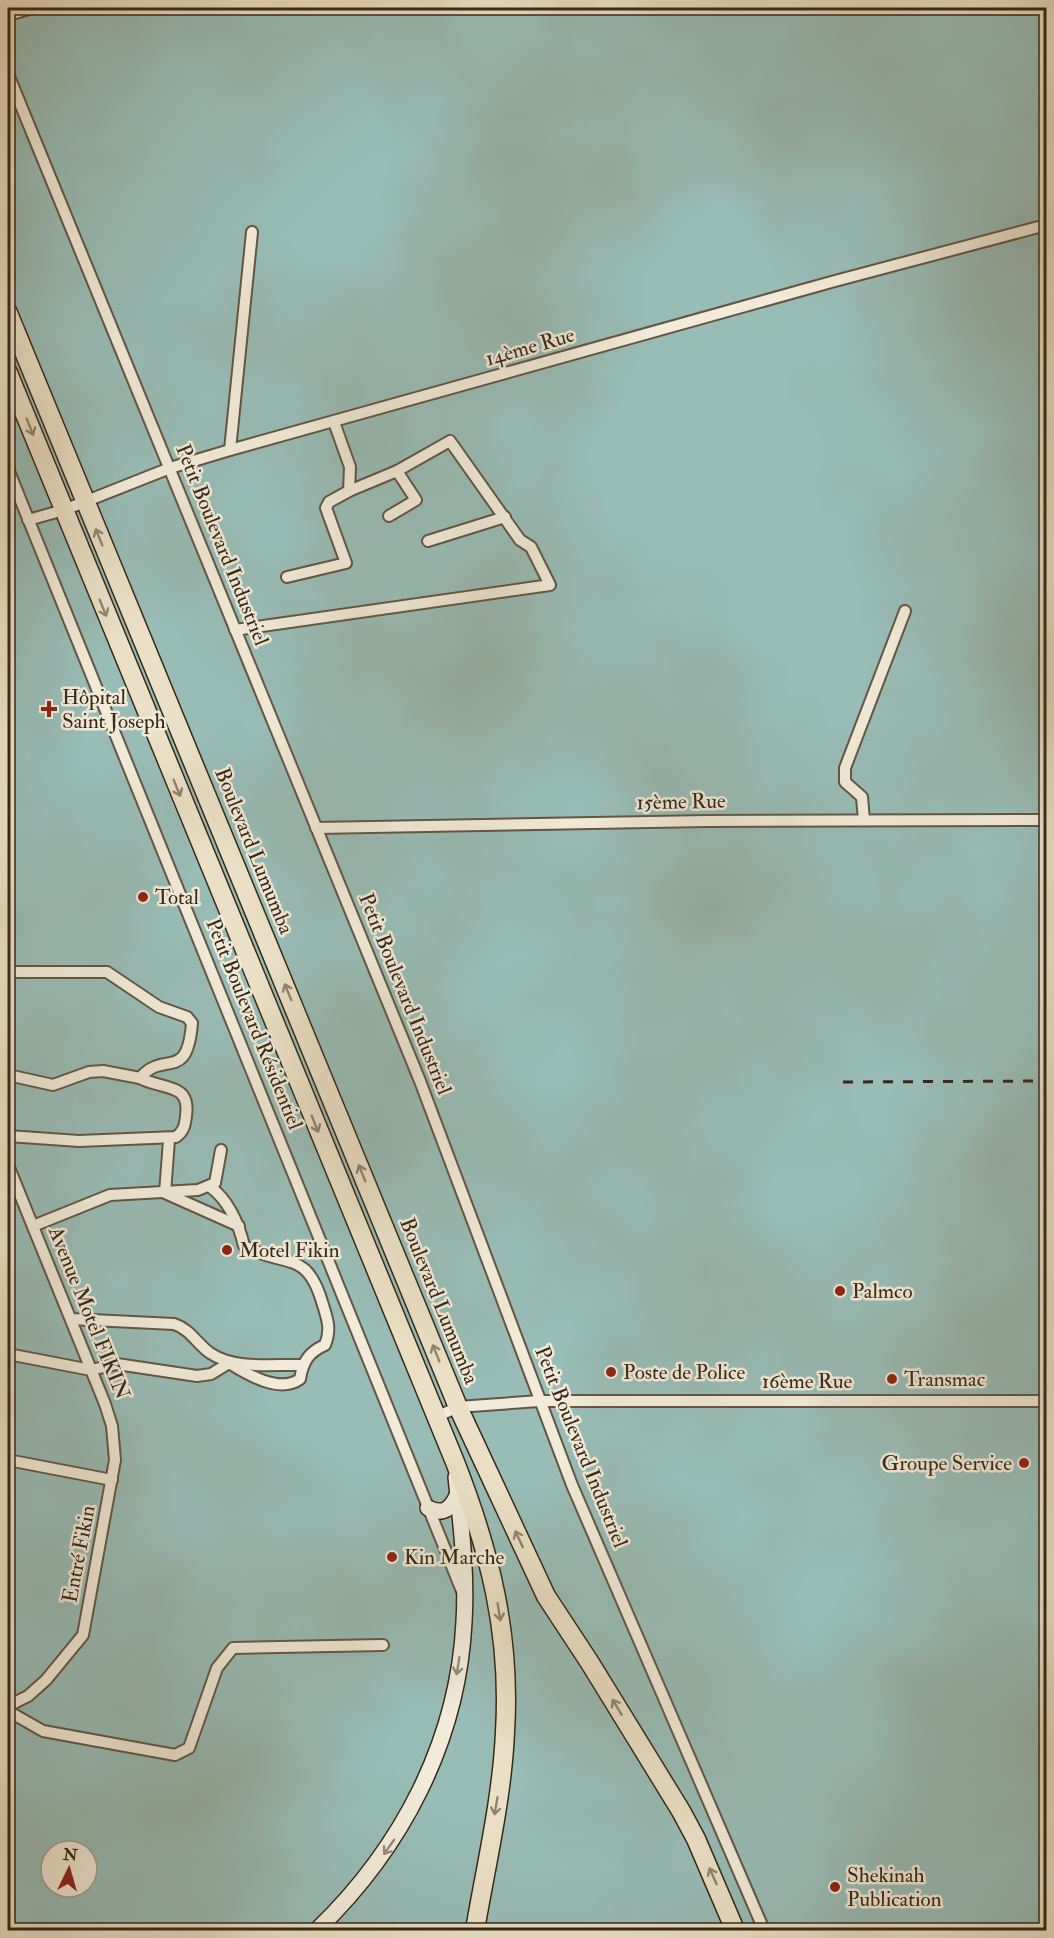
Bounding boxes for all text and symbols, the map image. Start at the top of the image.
street label: 14ème Rue [482,321,578,373]
one-way arrow [25,417,36,436]
street label: Petit Boulevard Industriel [169,440,275,650]
one-way arrow [93,528,104,546]
one-way arrow [99,598,110,616]
place label: Hôpital Saint Joseph [62,684,166,735]
marker: Hôpital Saint Joseph [40,700,58,718]
street label: Boulevard Lumumba [208,764,300,938]
one-way arrow [172,778,183,797]
street label: 15ème Rue [636,788,726,816]
place label: Total [155,884,199,911]
street label: Petit Boulevard Industriel [352,889,458,1099]
marker: Total [136,890,150,904]
street label: Petit Boulevard Résidentiel [199,914,309,1134]
one-way arrow [282,984,293,1002]
one-way arrow [310,1114,321,1132]
one-way arrow [356,1164,367,1182]
street label: Boulevard Lumumba [393,1214,485,1388]
street label: Avenue Motel FIKIN [42,1222,136,1404]
place label: Motel Fikin [239,1237,340,1264]
marker: Motel Fikin [220,1243,234,1257]
place label: Palmco [852,1278,913,1305]
marker: Palmco [833,1284,847,1298]
street label: Petit Boulevard Industriel [528,1342,634,1552]
one-way arrow [430,1344,441,1363]
place label: Poste de Police [623,1359,746,1386]
marker: Poste de Police [604,1365,618,1379]
place label: Transmac [904,1366,986,1393]
street label: 16ème Rue [762,1368,853,1395]
marker: Transmac [885,1372,899,1386]
place label: Groupe Service [882,1450,1012,1477]
marker: Groupe Service [1017,1456,1031,1470]
street label: Entré Fikin [56,1503,102,1605]
one-way arrow [513,1530,525,1548]
place label: Kin Marche [404,1544,505,1571]
marker: Kin Marche [385,1550,399,1564]
one-way arrow [493,1601,504,1621]
one-way arrow [452,1656,463,1676]
one-way arrow [611,1699,623,1716]
one-way arrow [490,1795,501,1815]
one-way arrow [383,1838,395,1854]
north arrow [39,1839,99,1899]
text: N [61,1844,79,1866]
place label: Shekinah Publication [847,1862,942,1913]
one-way arrow [707,1868,718,1886]
marker: Shekinah Publication [828,1880,842,1894]

